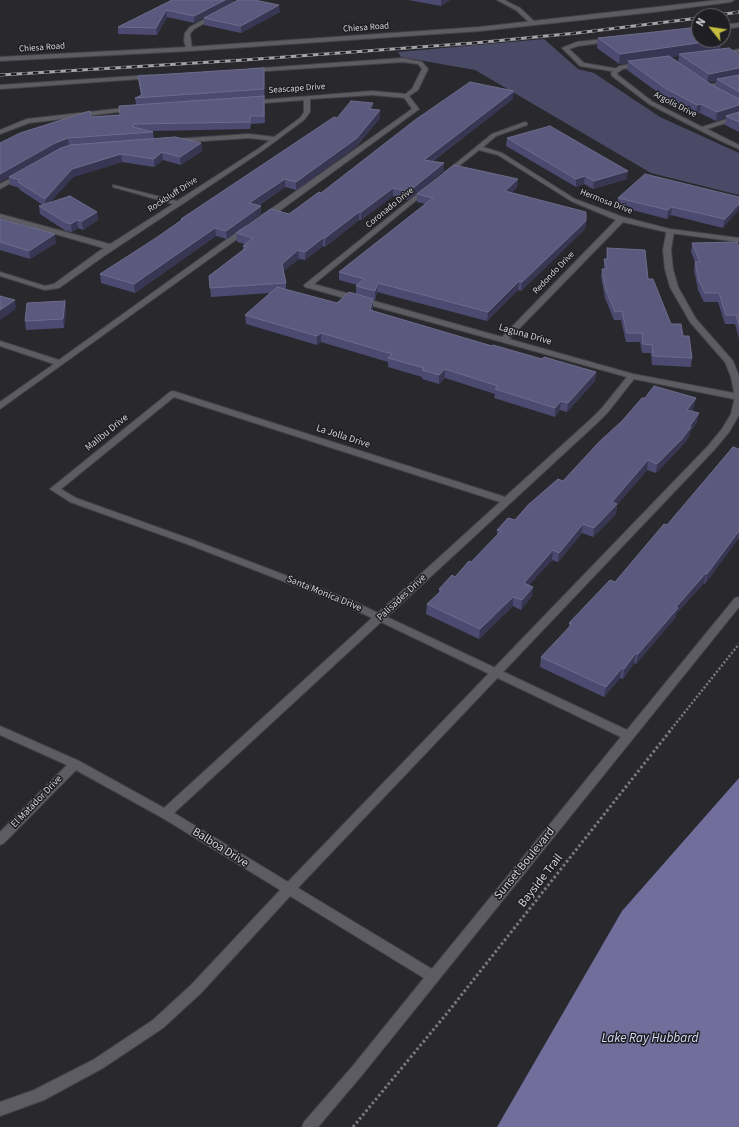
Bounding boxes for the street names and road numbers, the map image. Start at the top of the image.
street label: Chiesa Road [343,21,389,35]
street label: Chiesa Road [19,41,65,55]
street label: Seascape Drive [268,82,326,96]
street label: Argolis Drive [652,90,698,120]
street label: Rockbluff Drive [146,175,200,215]
street label: Coronado Drive [364,185,416,231]
street label: Hermosa Drive [578,187,634,217]
street label: Redondo Drive [531,249,577,297]
street label: Laguna Drive [497,322,553,348]
street label: Malibu Drive [83,412,131,454]
street label: La Jolla Drive [315,423,371,451]
street label: Palisades Drive [375,572,429,624]
street label: Santa Monica Drive [285,573,363,615]
street label: El Matador Drive [9,773,65,831]
street label: Balboa Drive [189,825,251,871]
street label: Sunset Boulevard [492,825,558,903]
street label: Bayside Trail [516,852,566,910]

